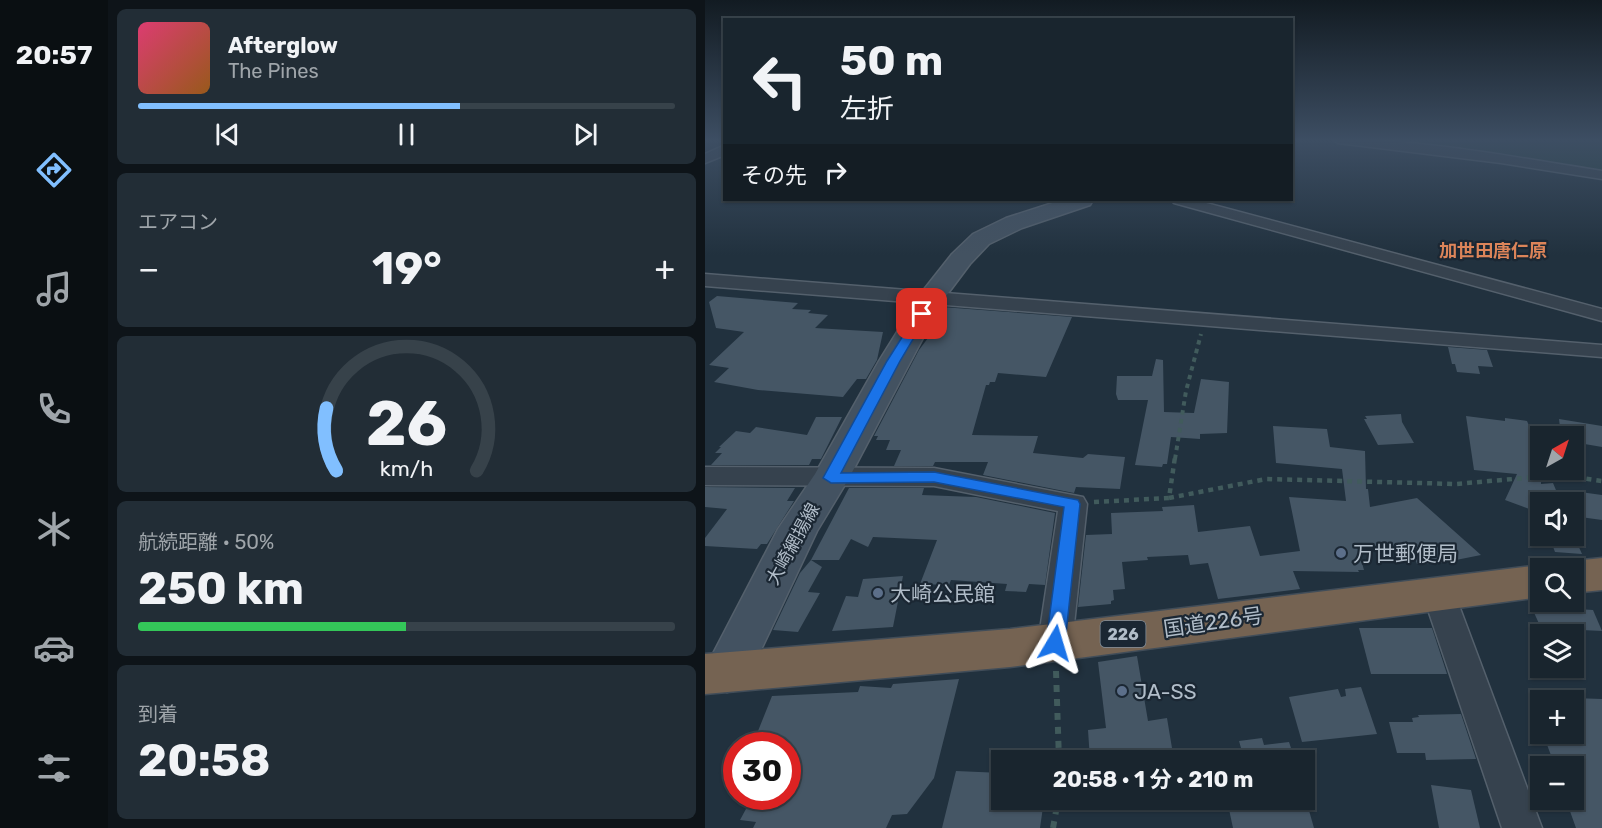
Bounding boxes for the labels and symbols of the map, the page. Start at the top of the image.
district label: 加世田唐仁原 [1439,240,1547,262]
pin [896,288,947,339]
north arrow [1530,426,1584,480]
street label: 大崎網揚線 [762,499,824,589]
place label: 万世郵便局 [1353,541,1458,566]
marker: 万世郵便局 [1334,546,1348,560]
place label: 大崎公民館 [890,581,995,606]
marker: 大崎公民館 [871,586,885,600]
street label: 国道226号 [1162,603,1264,641]
position arrow [1023,611,1087,675]
road number: 226 [1101,621,1145,647]
place label: JA-SS [1134,679,1197,704]
marker: JA-SS [1115,684,1129,698]
speed limit sign: 30 [723,732,801,810]

